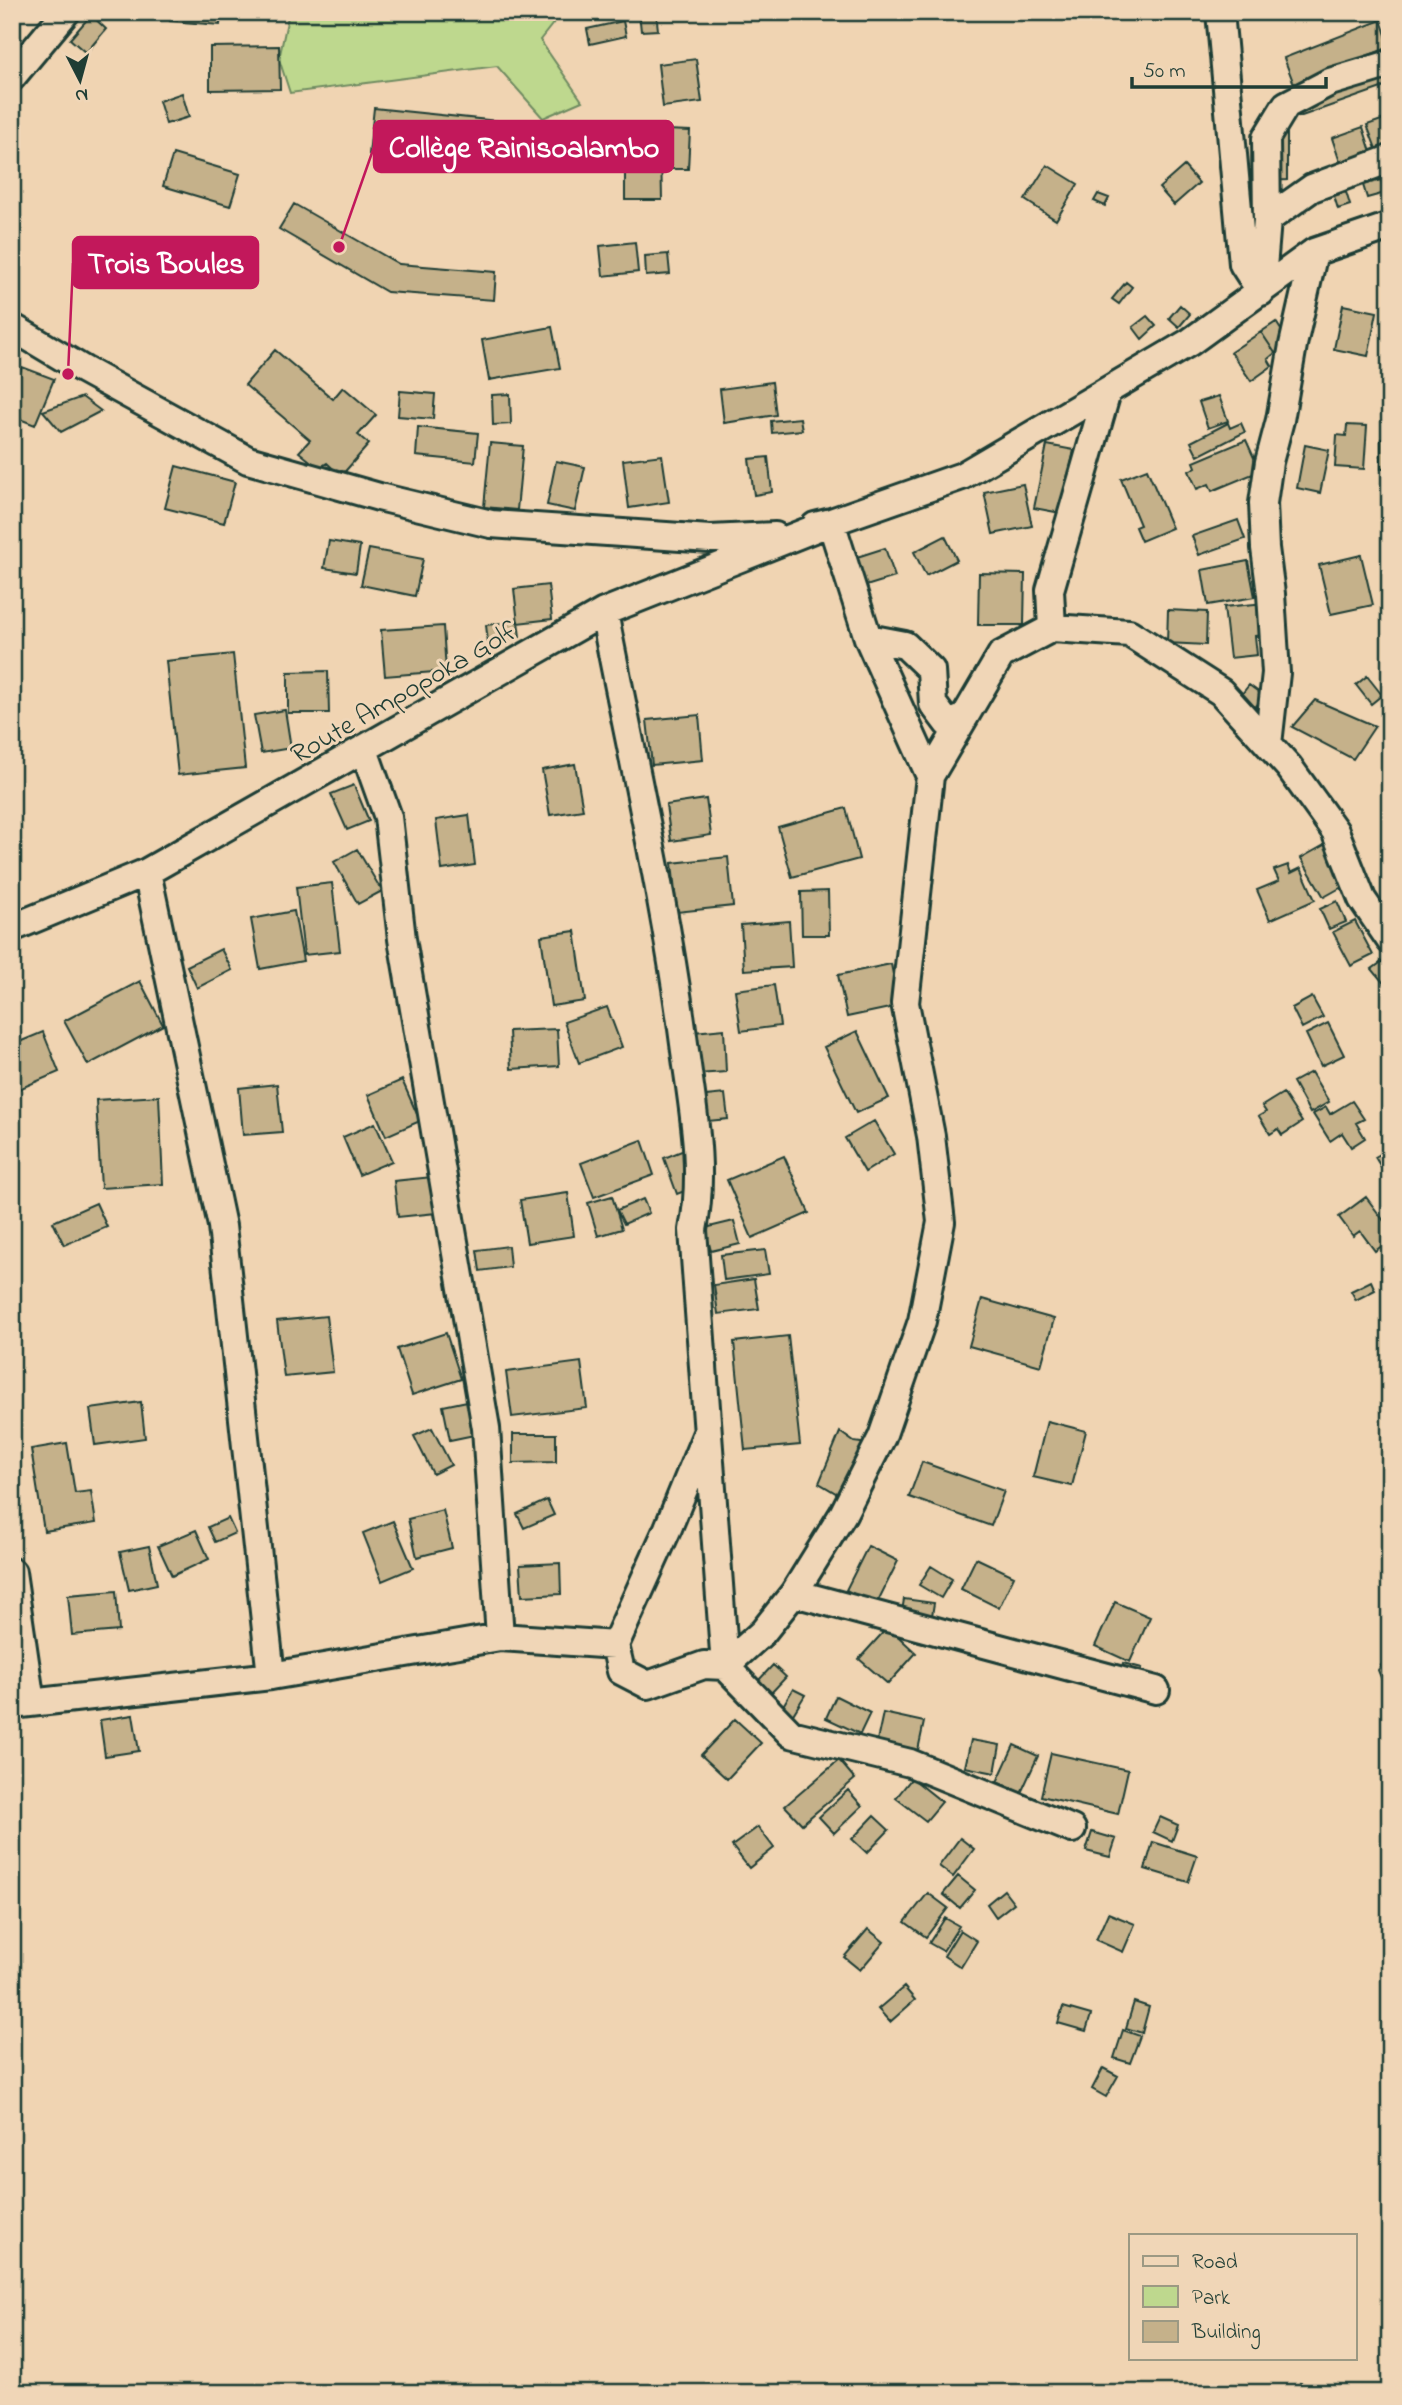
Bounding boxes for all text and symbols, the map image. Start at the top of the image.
north arrow [46,46,116,116]
scale bar [1132,46,1327,90]
text: 50 m [1143,57,1186,87]
text: N [74,80,89,109]
callout: Collège Rainisoalambo [374,121,673,172]
text: Collège Rainisoalambo [389,128,659,173]
callout: Trois Boules [73,237,258,288]
text: Trois Boules [88,244,244,288]
street label: Route Ampopoka Golf [284,612,526,776]
legend [1129,2234,1356,2360]
text: Road [1192,2248,1238,2278]
text: Park [1192,2284,1231,2314]
text: Building [1191,2318,1261,2350]

